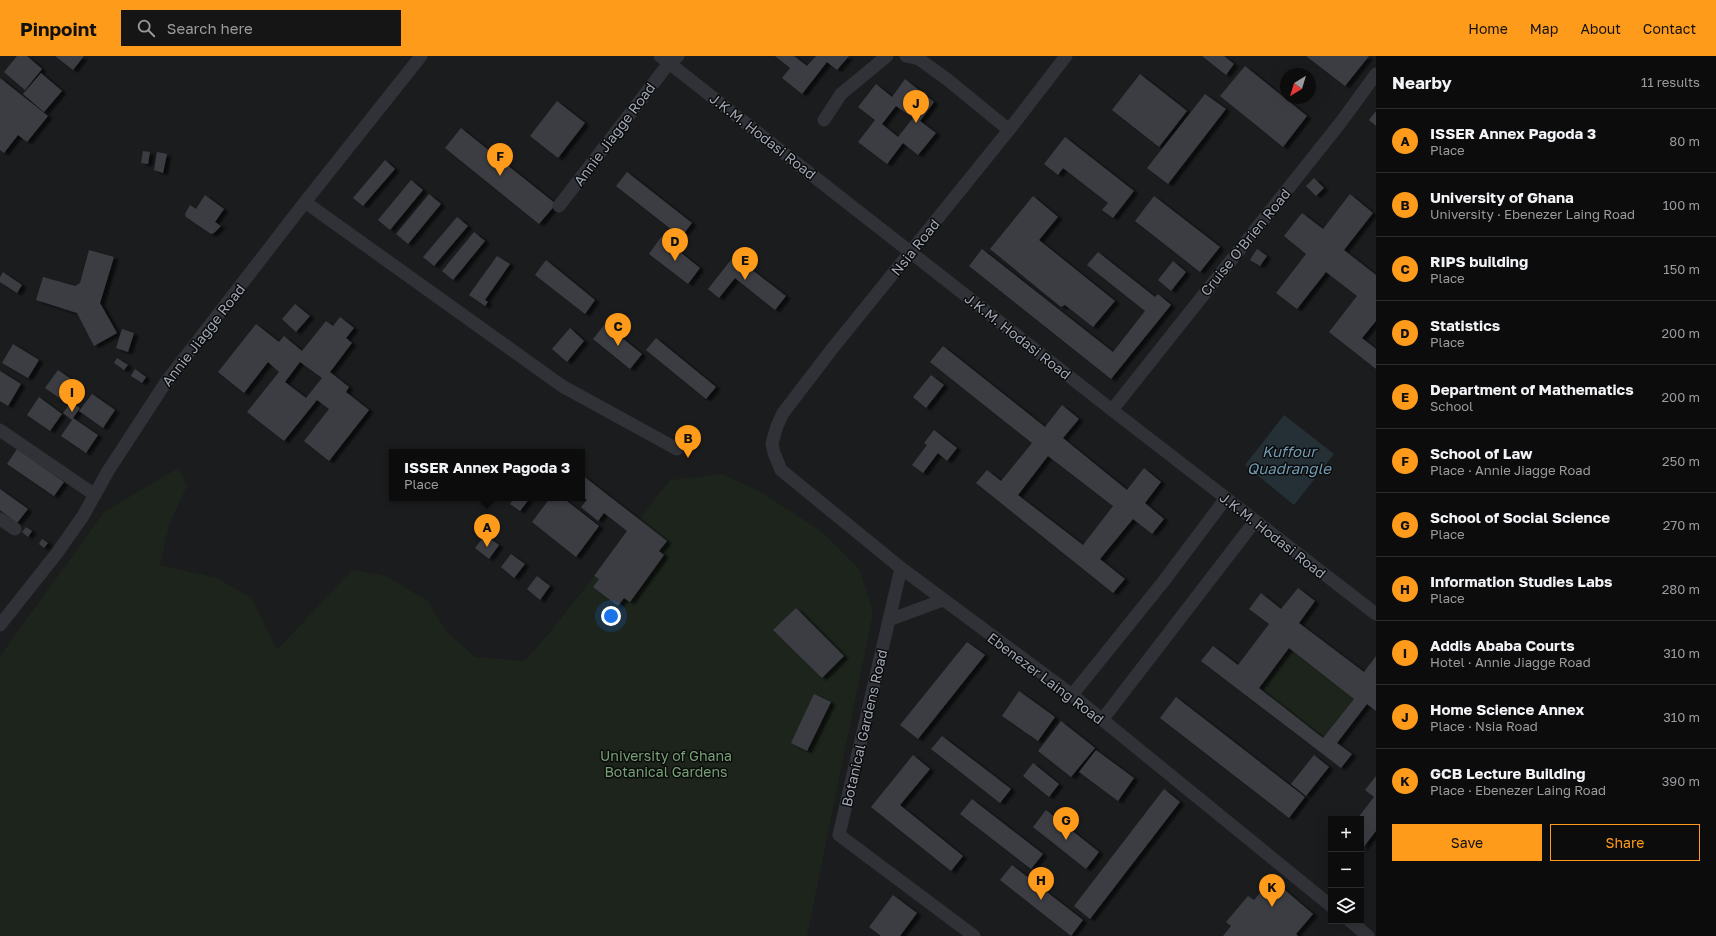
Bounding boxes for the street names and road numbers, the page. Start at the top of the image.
street label: Annie Jiagge Road [570,79,658,189]
street label: J.K.M. Hodasi Road [707,89,819,183]
street label: Cruise O'Brien Road [1197,185,1293,299]
street label: Nsia Road [887,215,943,279]
street label: Annie Jiagge Road [158,281,248,389]
street label: J.K.M. Hodasi Road [962,289,1074,383]
street label: J.K.M. Hodasi Road [1217,488,1329,582]
street label: Ebenezer Laing Road [985,629,1107,727]
street label: Botanical Gardens Road [838,648,890,808]

